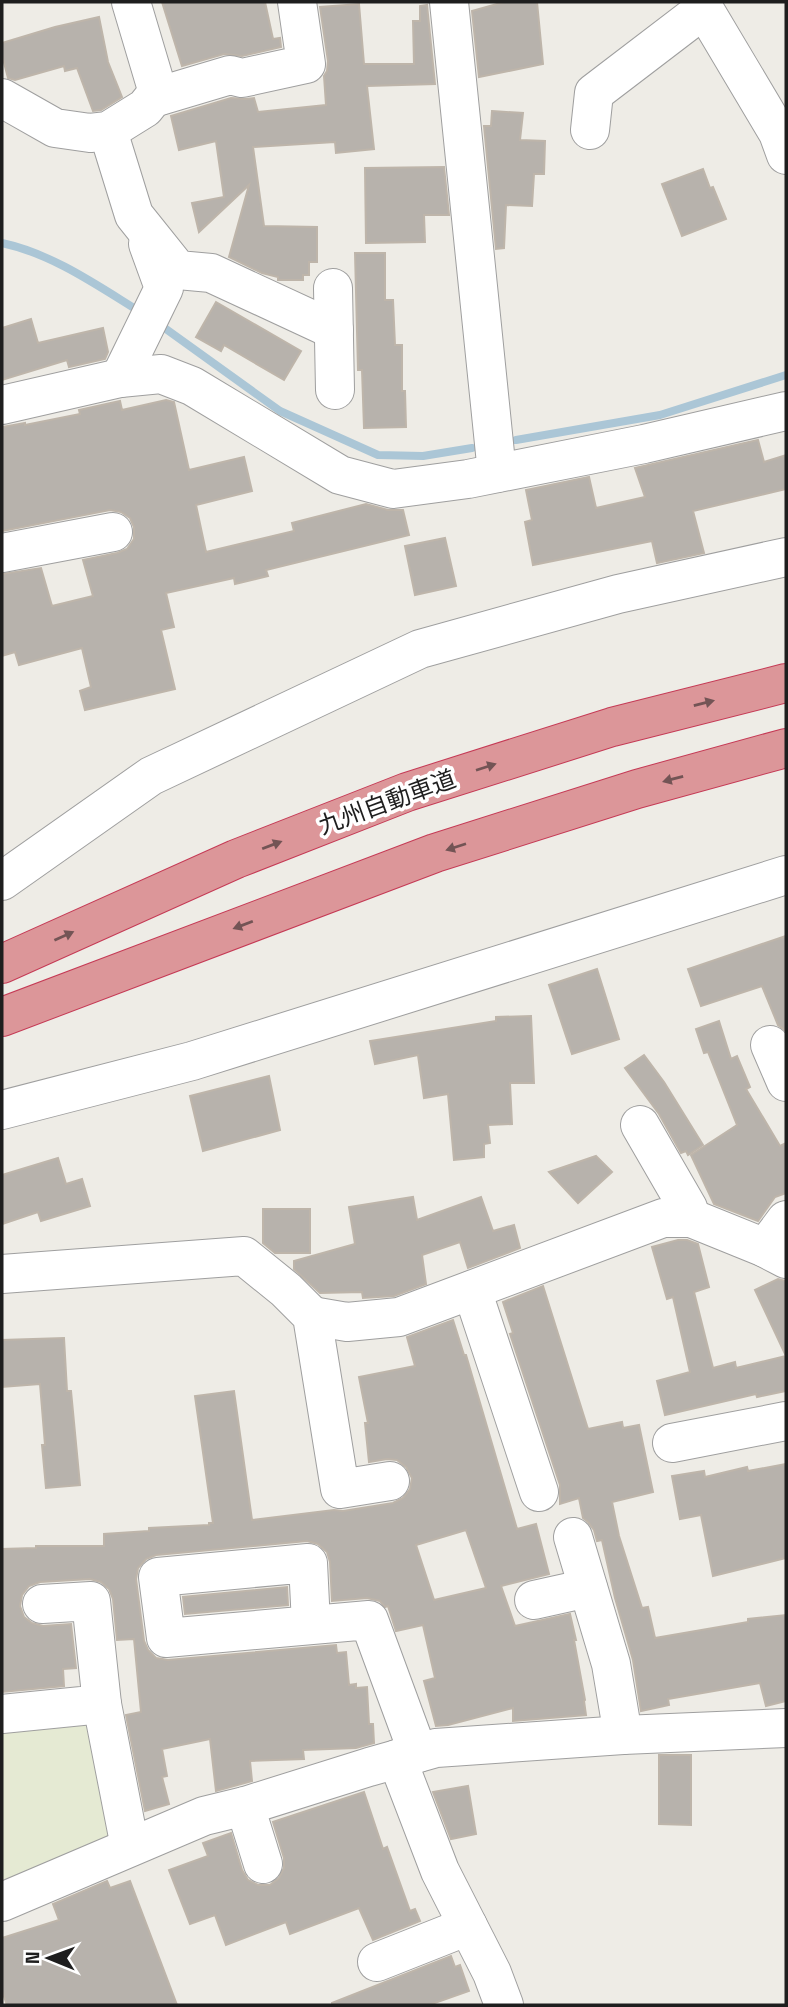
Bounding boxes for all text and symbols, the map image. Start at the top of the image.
one-way arrow [694,697,716,708]
one-way arrow [476,761,497,772]
street label: 九州自動車道 [314,763,460,841]
one-way arrow [662,774,684,785]
one-way arrow [262,839,283,850]
one-way arrow [445,842,466,852]
one-way arrow [232,920,253,931]
one-way arrow [54,930,74,942]
north arrow [14,1923,84,1993]
text: N [20,1951,45,1964]

